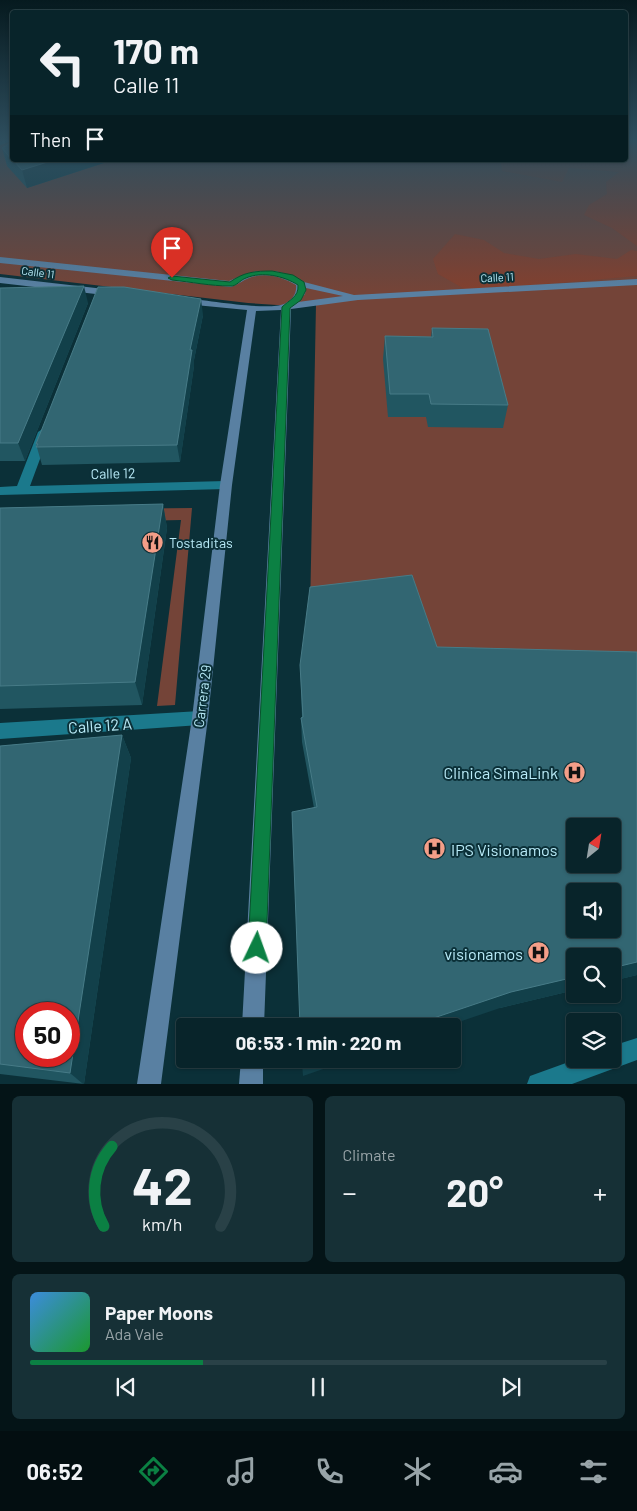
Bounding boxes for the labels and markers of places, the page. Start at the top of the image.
pin [151,227,193,278]
restaurant icon: Tostaditas [141,530,165,554]
place label: Tostaditas [169,534,233,551]
hospital icon: Clinica SimaLink [562,760,586,784]
place label: Clinica SimaLink [444,763,558,782]
hospital icon: IPS Visionamos [423,837,447,861]
place label: IPS Visionamos [451,840,558,859]
hospital icon: visionamos [527,941,551,965]
place label: visionamos [444,944,523,963]

